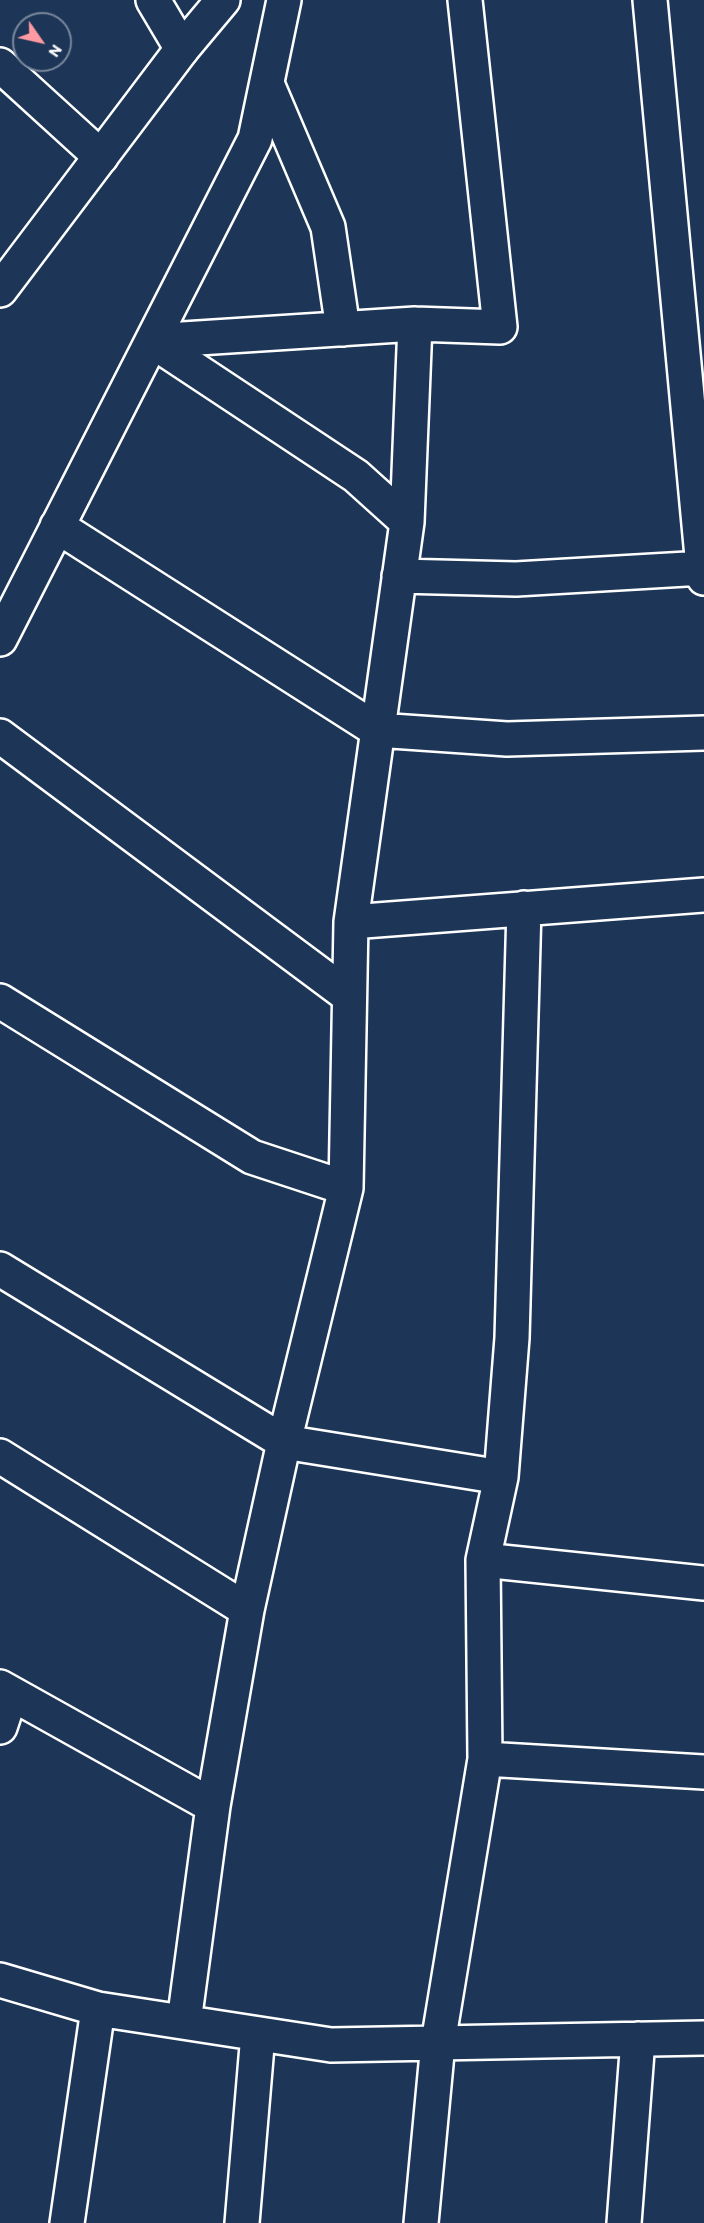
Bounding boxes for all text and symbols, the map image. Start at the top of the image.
north arrow [12,12,72,72]
text: N [45,41,67,61]

